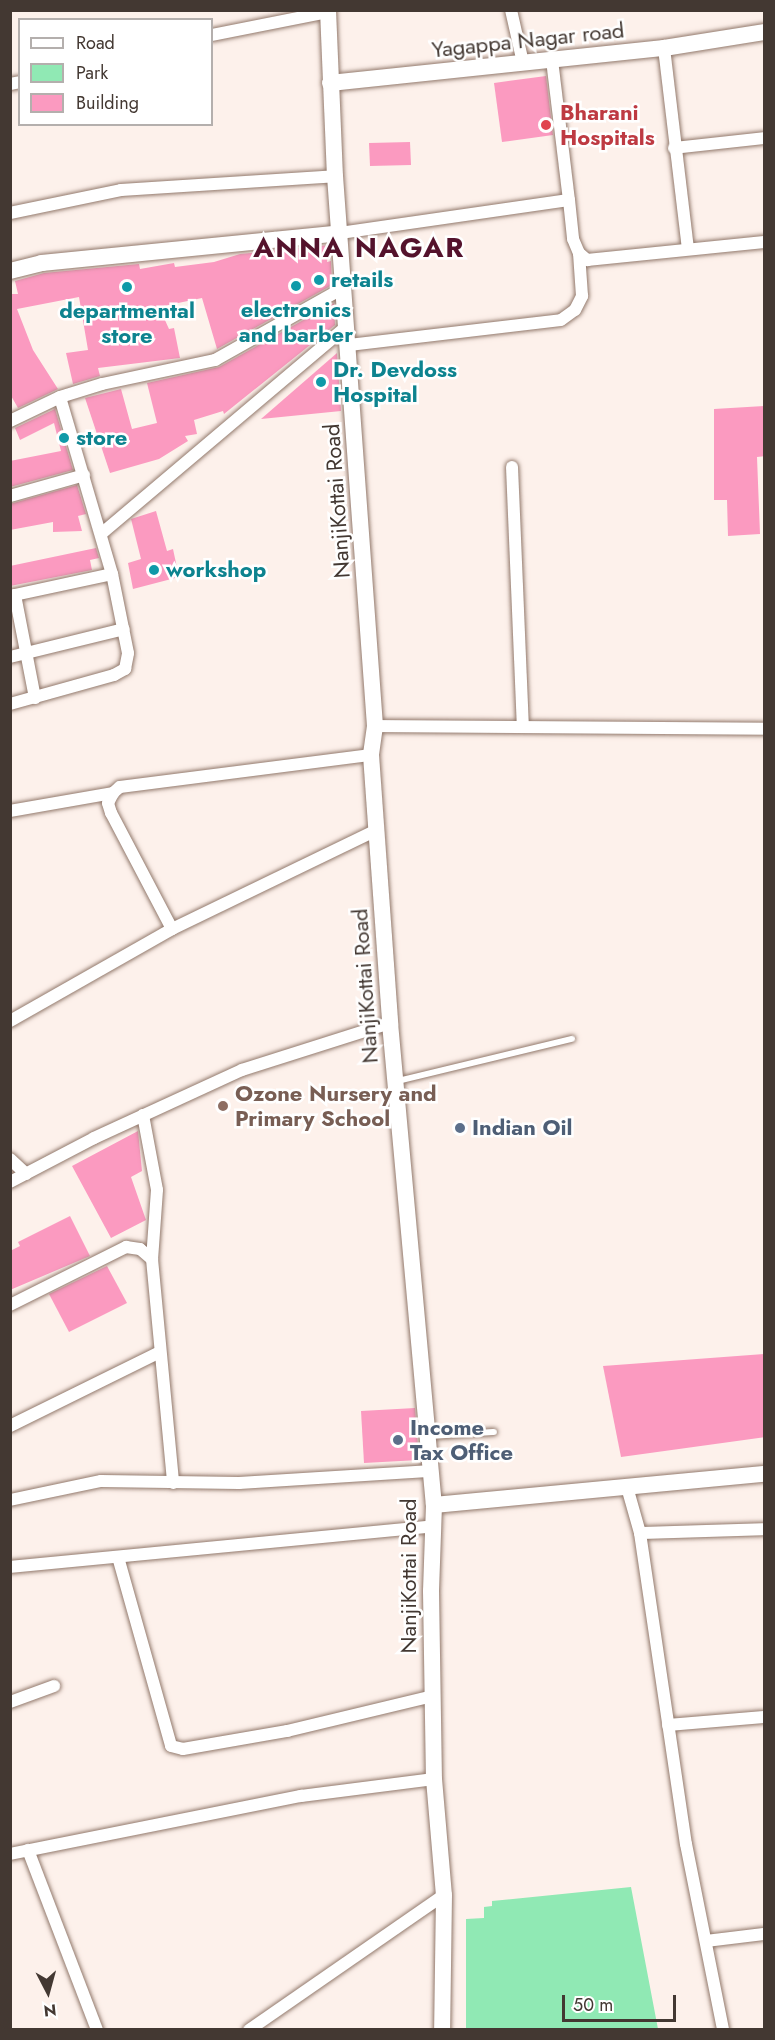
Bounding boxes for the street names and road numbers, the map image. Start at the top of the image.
street label: Yagappa Nagar road [430,17,626,63]
street label: NanjiKottai Road [318,423,356,579]
street label: NanjiKottai Road [346,908,384,1064]
street label: NanjiKottai Road [396,1498,422,1654]

